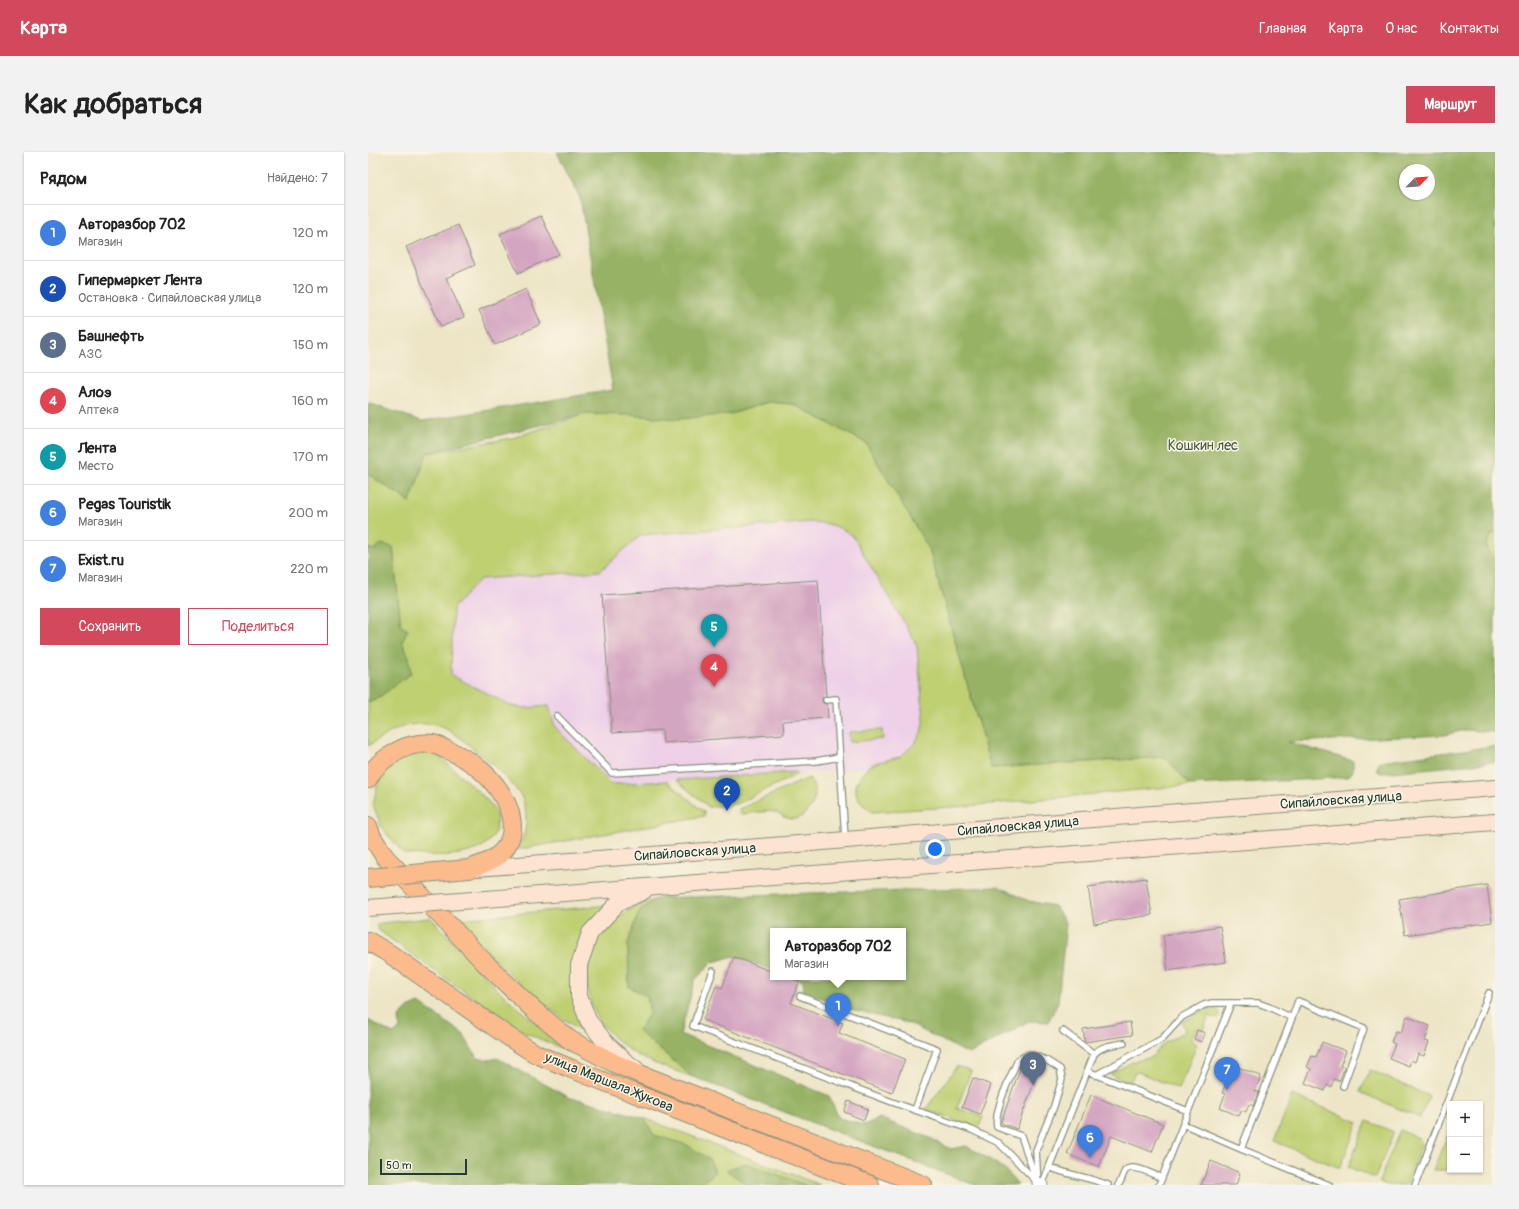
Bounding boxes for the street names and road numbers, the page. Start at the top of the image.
street label: Сипайловская улица [1279,787,1403,813]
street label: Сипайловская улица [956,812,1080,840]
street label: Сипайловская улица [633,839,757,865]
street label: улица Маршала Жукова [541,1048,676,1116]

